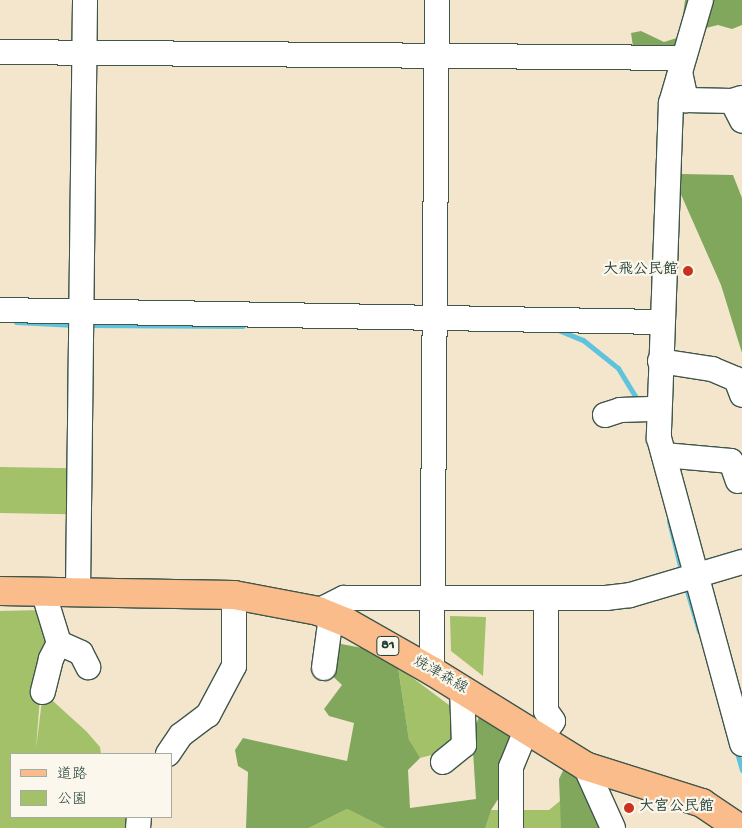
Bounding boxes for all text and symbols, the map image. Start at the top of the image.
place label: 大飛公民館 [603,262,678,280]
marker: 大飛公民館 [682,265,694,277]
road number: 81 [376,634,400,658]
street label: 焼津森線 [410,653,470,699]
legend [10,753,172,818]
text: 道路 [57,766,87,784]
text: 公園 [57,791,87,809]
place label: 大宮公民館 [639,799,714,817]
marker: 大宮公民館 [623,802,635,814]

